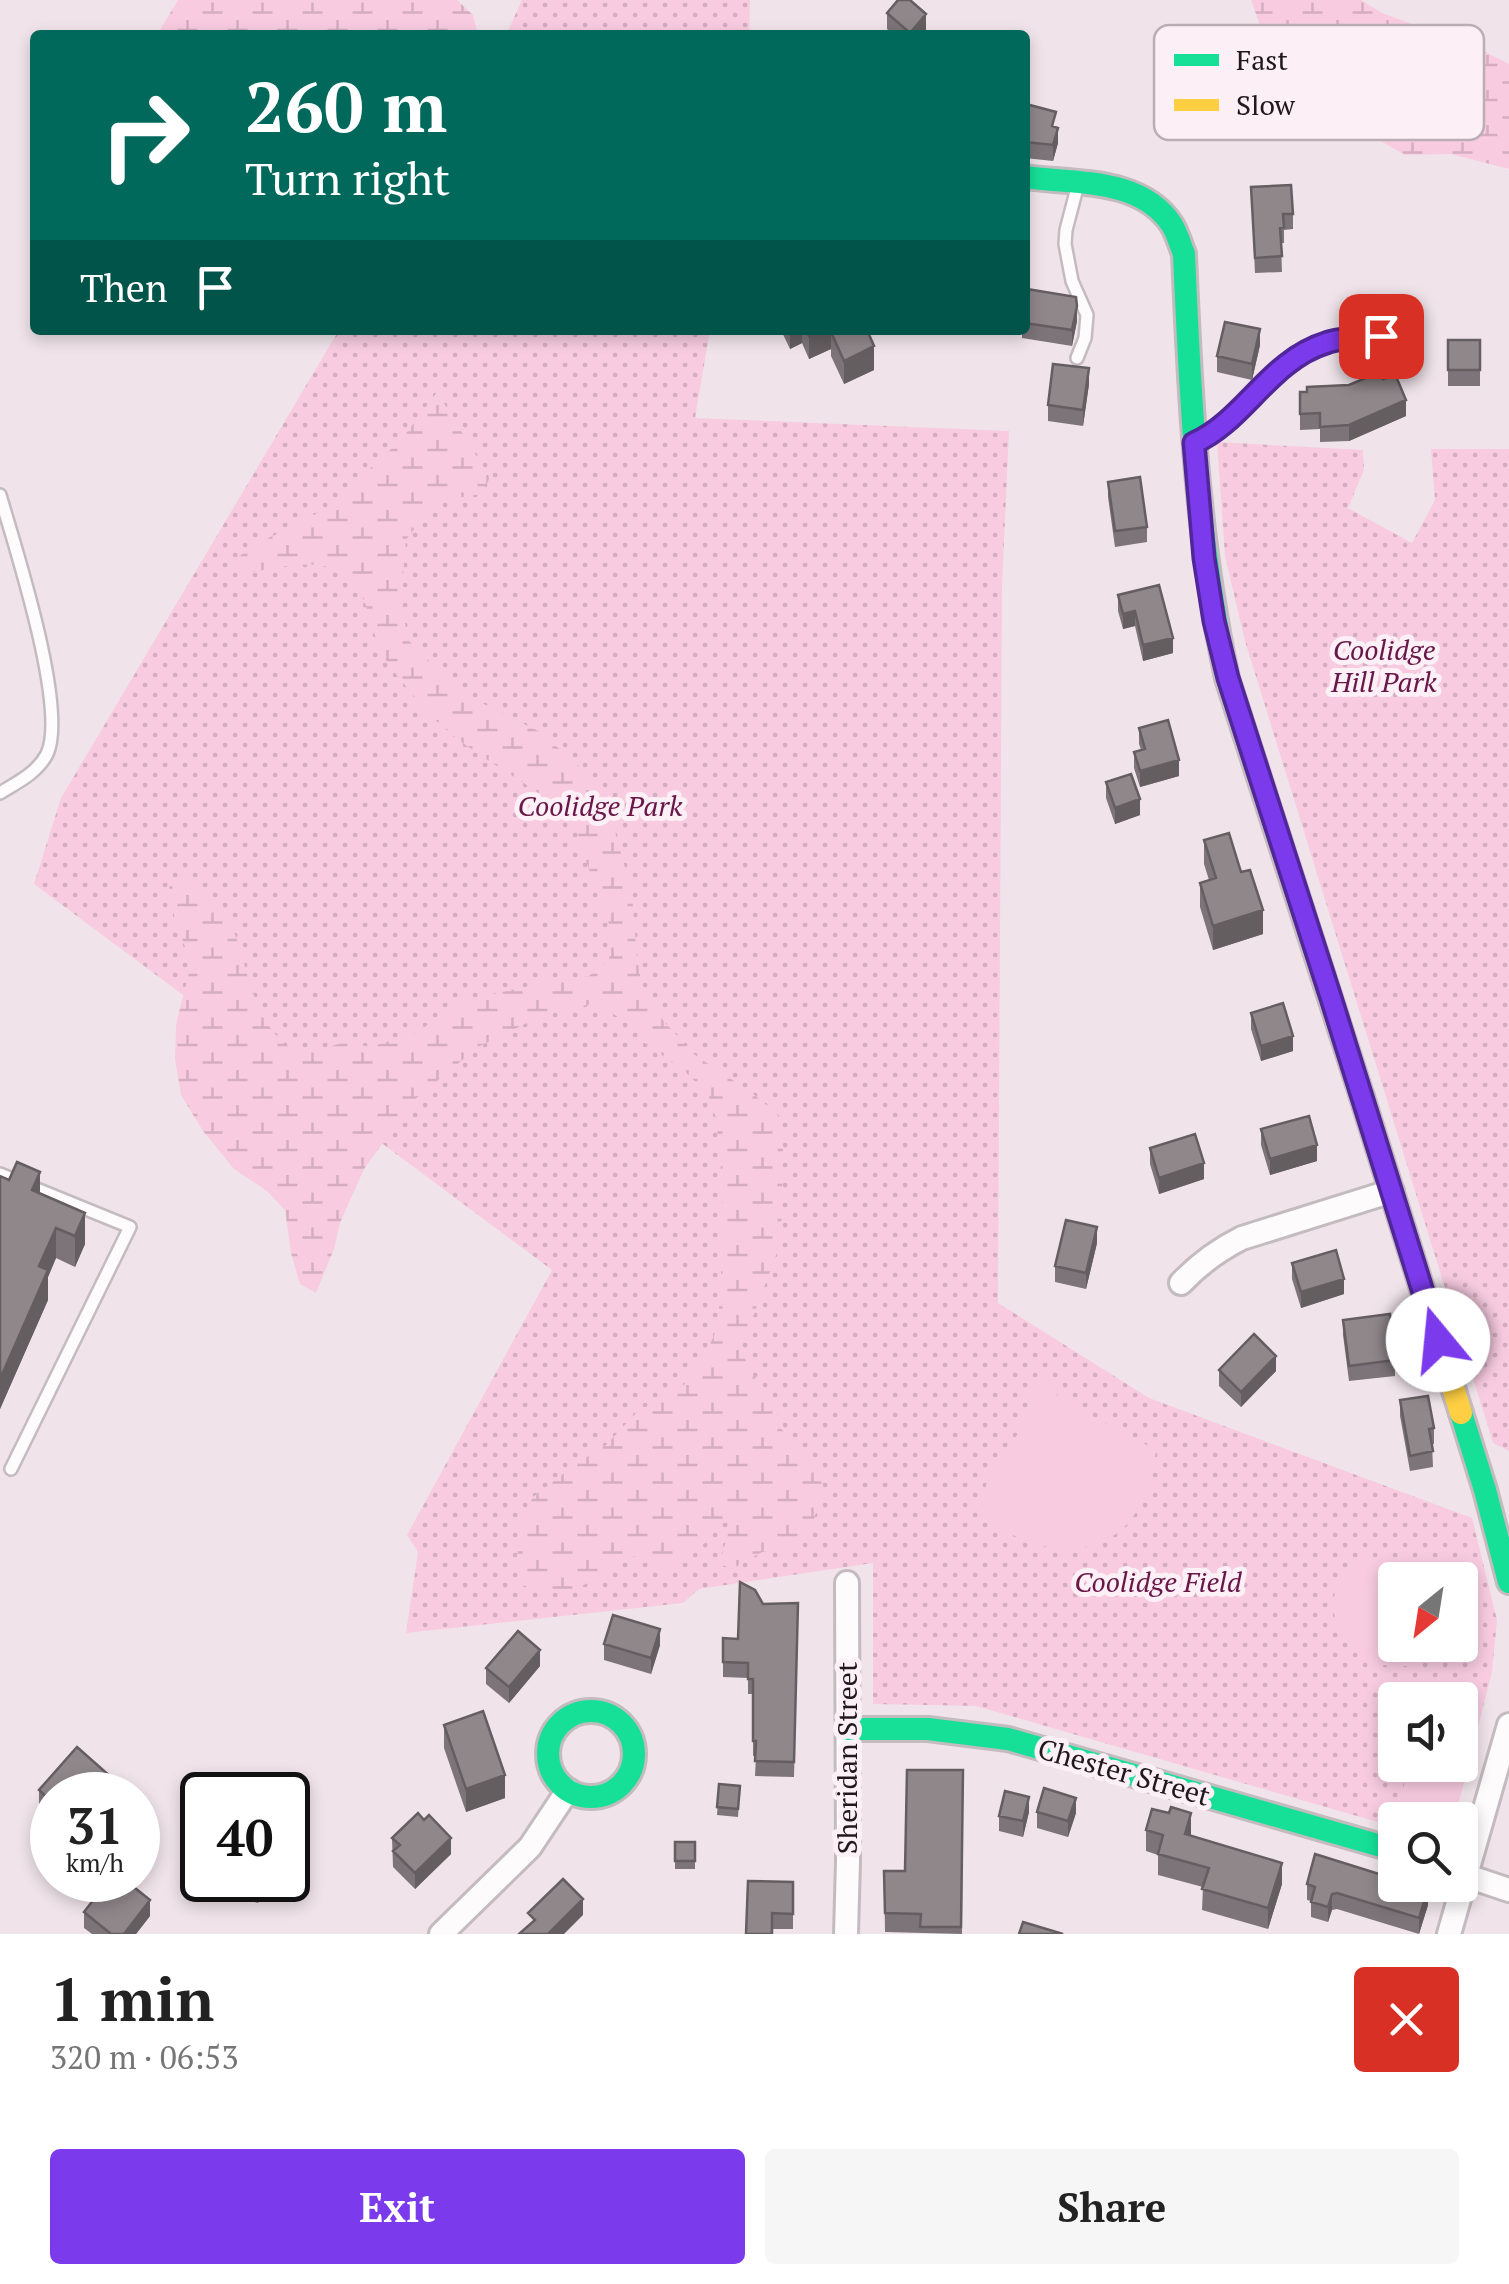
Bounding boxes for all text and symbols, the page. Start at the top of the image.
legend [1154,25,1484,140]
text: Fast [1236,41,1288,78]
text: 260 m [245,59,447,152]
icon: right [80,70,210,200]
text: Slow [1236,86,1296,123]
text: Turn right [245,148,450,208]
icon: arrive [188,260,243,315]
text: Then [80,263,168,313]
pin [1339,294,1424,379]
icon: arrive [1354,309,1409,364]
park label: Coolidge Hill Park [1330,631,1437,700]
park label: Coolidge Park [518,787,683,824]
position arrow [1386,1288,1490,1392]
north arrow [1378,1562,1478,1662]
map controls [1378,1562,1478,1902]
park label: Coolidge Field [1074,1563,1243,1600]
street label: Sheridan Street [828,1661,865,1854]
button: sound [1378,1682,1478,1782]
street label: Chester Street [1034,1729,1215,1814]
speed limit sign: 40 [180,1772,310,1902]
text: 31 [67,1792,123,1858]
button: search [1378,1802,1478,1902]
text: km/h [66,1846,124,1879]
text: 1 min [50,1959,214,2038]
button: close [1354,1967,1459,2072]
text: 320 m · 06:53 [50,2036,238,2078]
button: Exit [50,2149,745,2264]
button: Share [765,2149,1459,2264]

